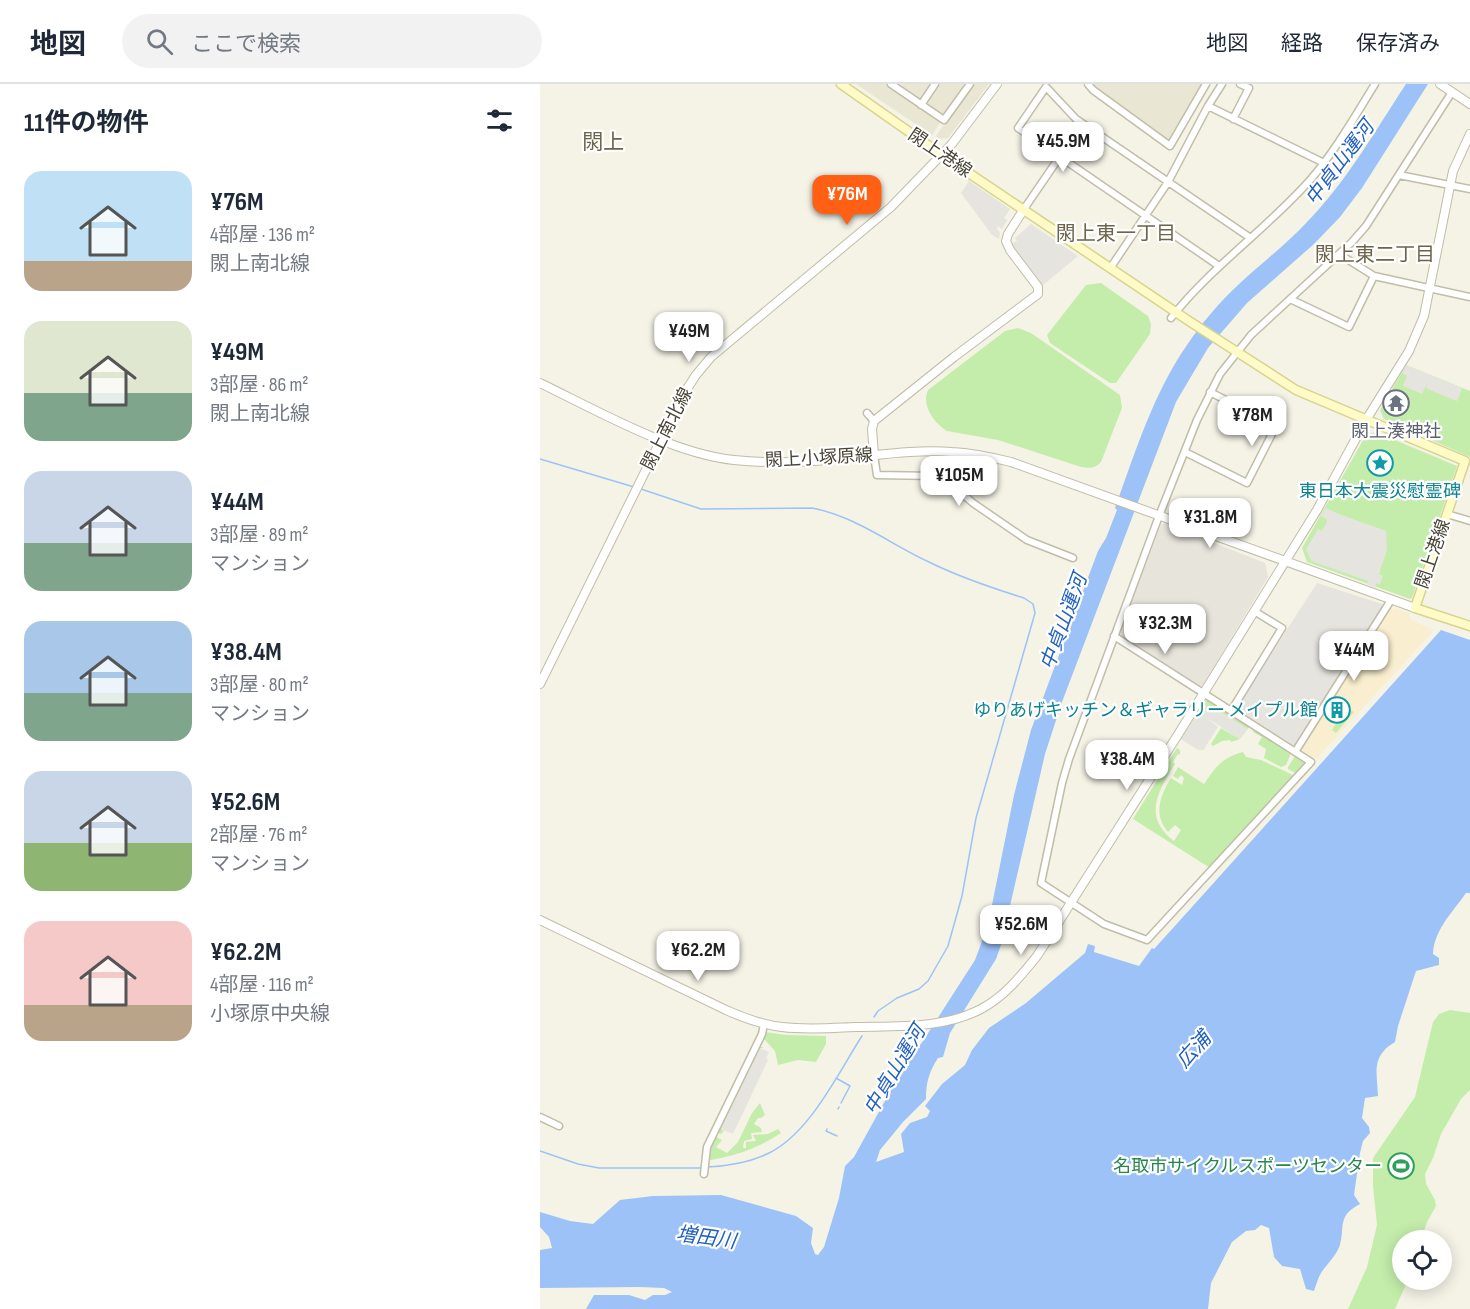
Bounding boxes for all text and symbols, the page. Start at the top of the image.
search box [122,14,542,68]
icon: search [143,25,176,58]
text: 地図 [30,28,86,61]
text: ここで検索 [191,31,301,58]
text: 地図 [1206,31,1248,56]
text: 経路 [1281,31,1323,56]
text: 保存済み [1356,31,1440,56]
icon: filters [483,104,516,137]
text: 11件の物件 [24,108,148,139]
water label: 中貞山運河 [1300,113,1382,210]
pin: ¥45.9M [1014,122,1112,173]
street label: 閖上港線 [904,124,976,182]
text: ¥45.9M [1036,129,1090,153]
district label: 閖上 [582,130,624,155]
pin: ¥76M [811,175,883,226]
text: ¥76M [826,182,868,206]
text: ¥76M [210,187,264,218]
icon: home [72,195,144,267]
district label: 閖上東一丁目 [1056,222,1176,246]
text: 4部屋 · 136 m² [210,223,315,247]
district label: 閖上東二丁目 [1315,243,1435,267]
text: 閖上南北線 [210,252,310,276]
pin: ¥49M [653,312,725,363]
text: ¥49M [668,319,710,343]
text: ¥49M [210,337,264,368]
icon: home [72,345,144,417]
text: 3部屋 · 86 m² [210,373,308,397]
street label: 閖上南北線 [637,384,697,474]
temple icon: 閖上湊神社 [1381,388,1411,418]
pin: ¥78M [1216,396,1288,447]
text: 閖上南北線 [210,402,310,426]
text: ¥78M [1231,403,1273,427]
place label: 閖上湊神社 [1351,421,1441,442]
street label: 閖上小塚原線 [765,445,873,471]
place icon: 東日本大震災慰霊碑 [1365,448,1395,478]
pin: ¥105M [917,456,1001,507]
text: ¥105M [934,463,984,487]
place label: 東日本大震災慰霊碑 [1299,481,1461,502]
text: ¥44M [210,487,264,518]
icon: home [72,495,144,567]
pin: ¥31.8M [1161,498,1259,549]
text: ¥31.8M [1183,505,1237,529]
street label: 閖上港線 [1411,517,1455,591]
text: 3部屋 · 89 m² [210,523,309,547]
text: マンション [210,552,310,576]
water label: 中貞山運河 [1036,567,1094,673]
pin: ¥32.3M [1116,604,1214,655]
text: ¥32.3M [1138,611,1192,635]
pin: ¥44M [1318,631,1390,682]
text: ¥38.4M [210,637,282,668]
text: ¥44M [1333,638,1375,662]
icon: home [72,645,144,717]
text: 3部屋 · 80 m² [210,673,309,697]
building icon: ゆりあげキッチン＆ギャラリー メイプル館 [1322,695,1352,725]
place label: ゆりあげキッチン＆ギャラリー メイプル館 [973,700,1318,721]
text: マンション [210,702,310,726]
pin: ¥38.4M [1078,740,1176,791]
text: ¥38.4M [1099,747,1155,771]
text: ¥52.6M [210,787,280,818]
icon: home [72,795,144,867]
text: 2部屋 · 76 m² [210,823,308,847]
text: マンション [210,852,310,876]
pin: ¥52.6M [972,905,1070,956]
text: ¥52.6M [994,912,1048,936]
pin: ¥62.2M [649,931,747,982]
text: ¥62.2M [210,937,281,968]
text: ¥62.2M [671,938,725,962]
icon: home [72,945,144,1017]
text: 4部屋 · 116 m² [210,973,314,997]
text: 小塚原中央線 [210,1002,330,1026]
water label: 中貞山運河 [859,1018,933,1119]
water label: 広浦 [1172,1025,1218,1073]
sports icon: 名取市サイクルスポーツセンター [1386,1151,1416,1181]
place label: 名取市サイクルスポーツセンター [1113,1156,1382,1177]
water label: 増田川 [675,1222,739,1254]
map controls [1392,1230,1452,1290]
button: locate [1392,1230,1452,1290]

